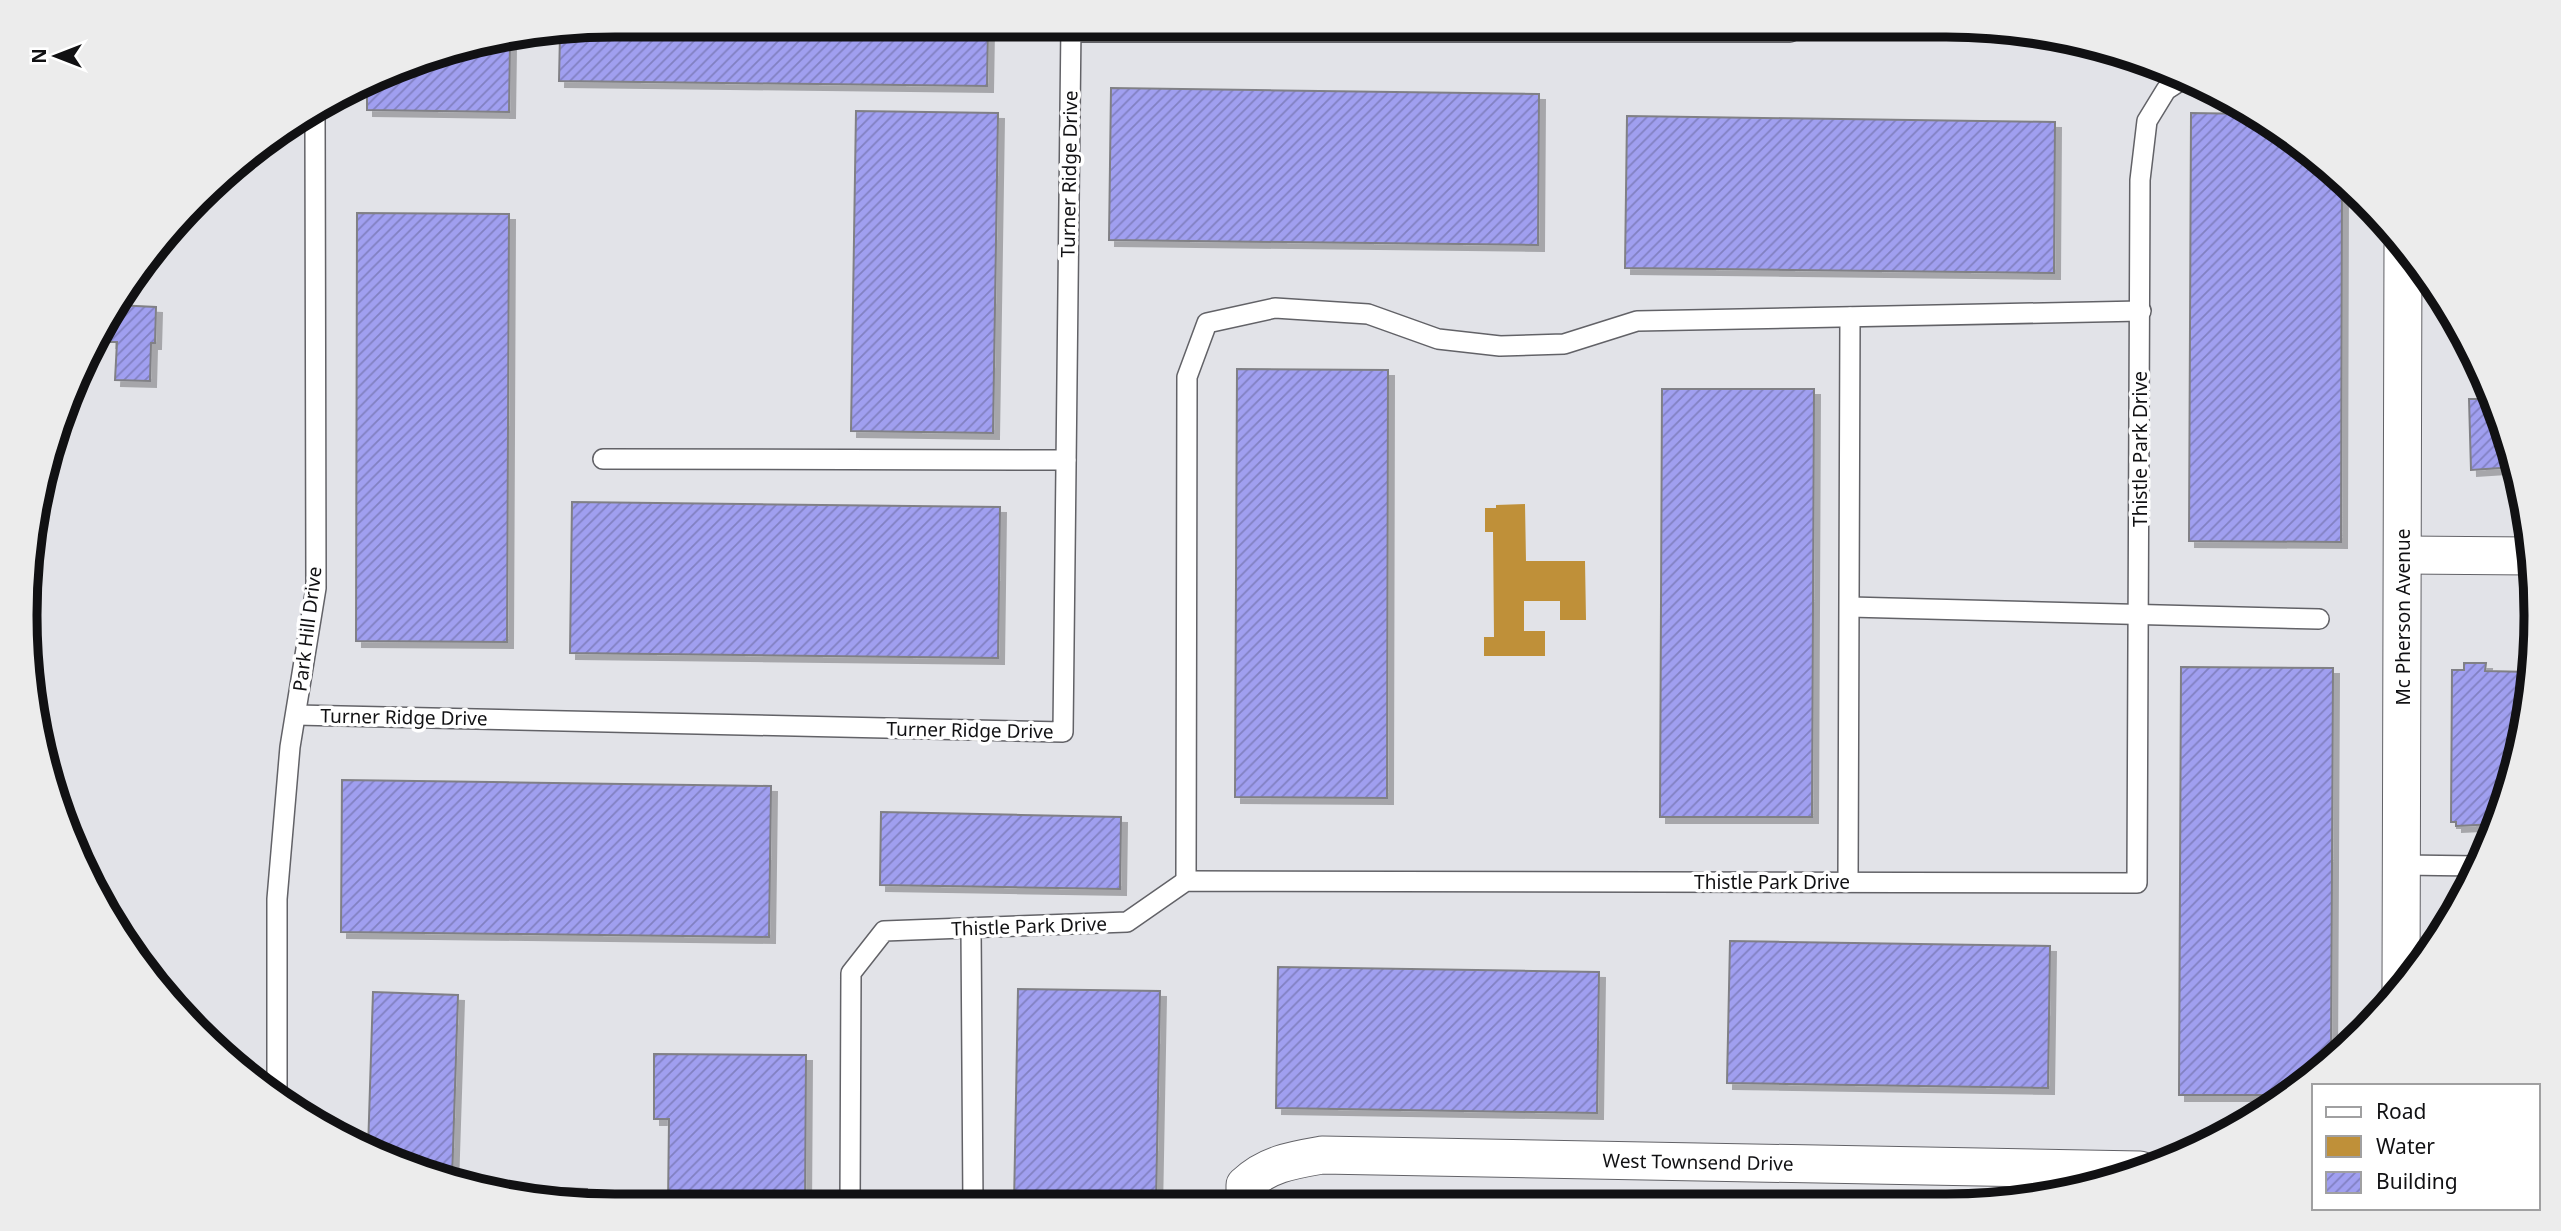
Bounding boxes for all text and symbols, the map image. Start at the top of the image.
north arrow [21,21,91,91]
text: N [26,48,52,64]
street label: Turner Ridge Drive [1055,90,1083,258]
street label: Thistle Park Drive [2127,371,2153,527]
street label: Mc Pherson Avenue [2390,528,2416,706]
street label: Park Hill Drive [286,565,328,693]
street label: Turner Ridge Drive [320,703,488,731]
street label: Turner Ridge Drive [886,716,1054,744]
street label: Thistle Park Drive [1694,869,1850,895]
street label: Thistle Park Drive [951,910,1107,942]
legend [2312,1084,2540,1210]
text: Road [2376,1097,2426,1125]
text: Water [2376,1132,2435,1160]
street label: West Townsend Drive [1602,1147,1794,1177]
text: Building [2376,1167,2458,1195]

